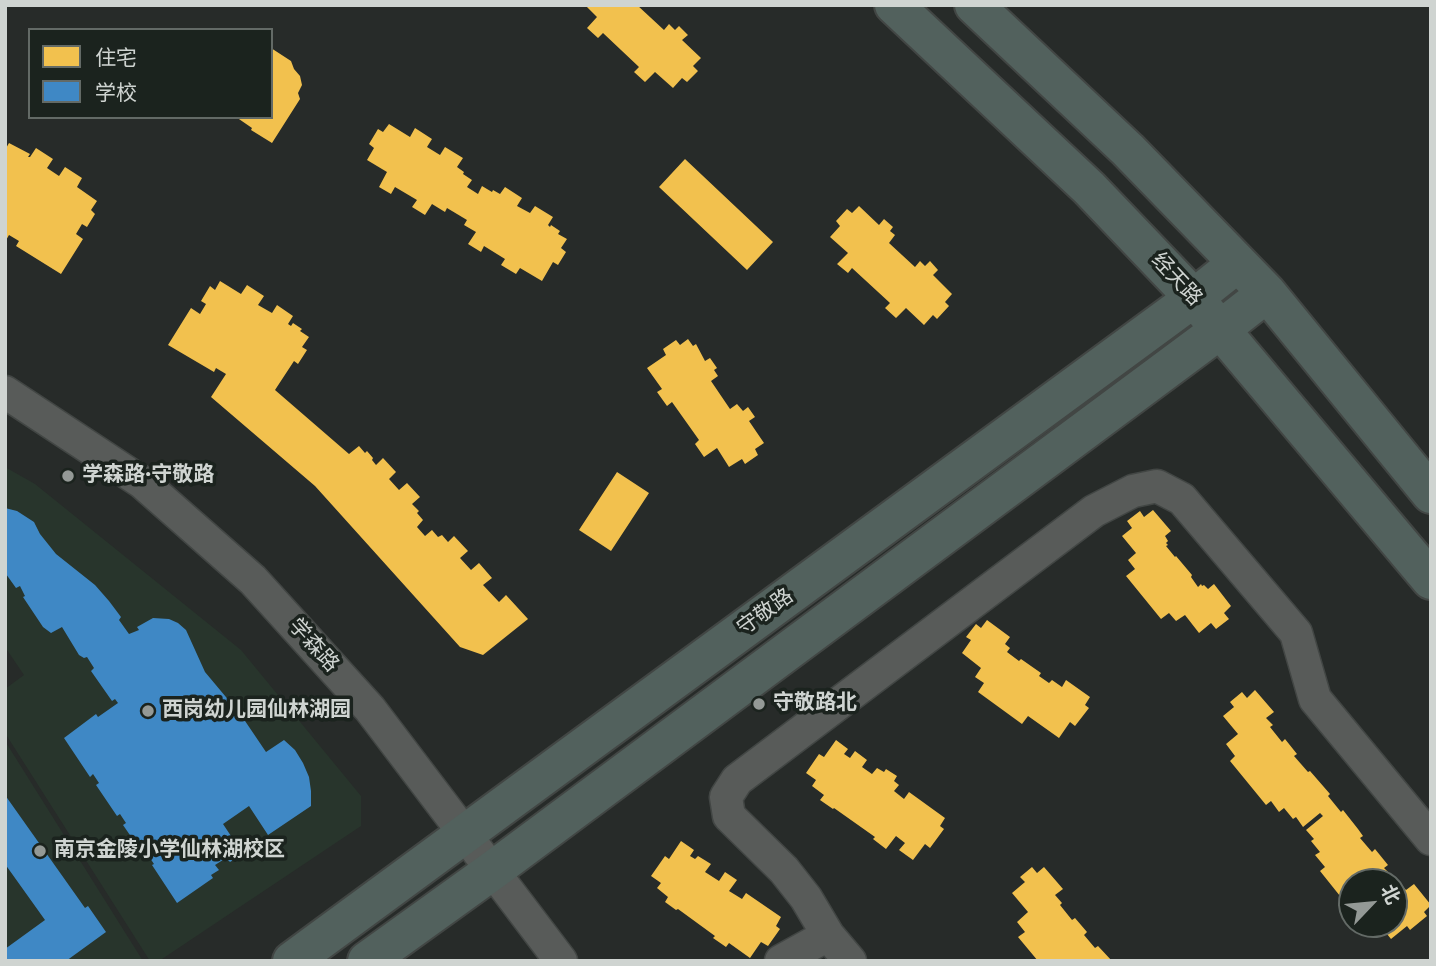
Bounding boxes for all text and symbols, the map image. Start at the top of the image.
legend [28,28,273,119]
text: 住宅 [95,43,137,72]
text: 学校 [95,78,137,107]
street label: 经天路 [1145,248,1207,312]
place label: 学森路·守敬路 [82,463,214,489]
marker: 学森路·守敬路 [60,468,76,484]
street label: 守敬路 [733,584,799,642]
street label: 学森路 [283,614,343,678]
place label: 守敬路北 [773,691,857,717]
marker: 守敬路北 [751,696,767,712]
place label: 西岗幼儿园仙林湖园 [162,698,351,724]
marker: 西岗幼儿园仙林湖园 [140,703,156,719]
place label: 南京金陵小学仙林湖校区 [54,838,285,864]
marker: 南京金陵小学仙林湖校区 [32,843,48,859]
north arrow [1338,868,1408,938]
text: 北 [1374,880,1407,909]

